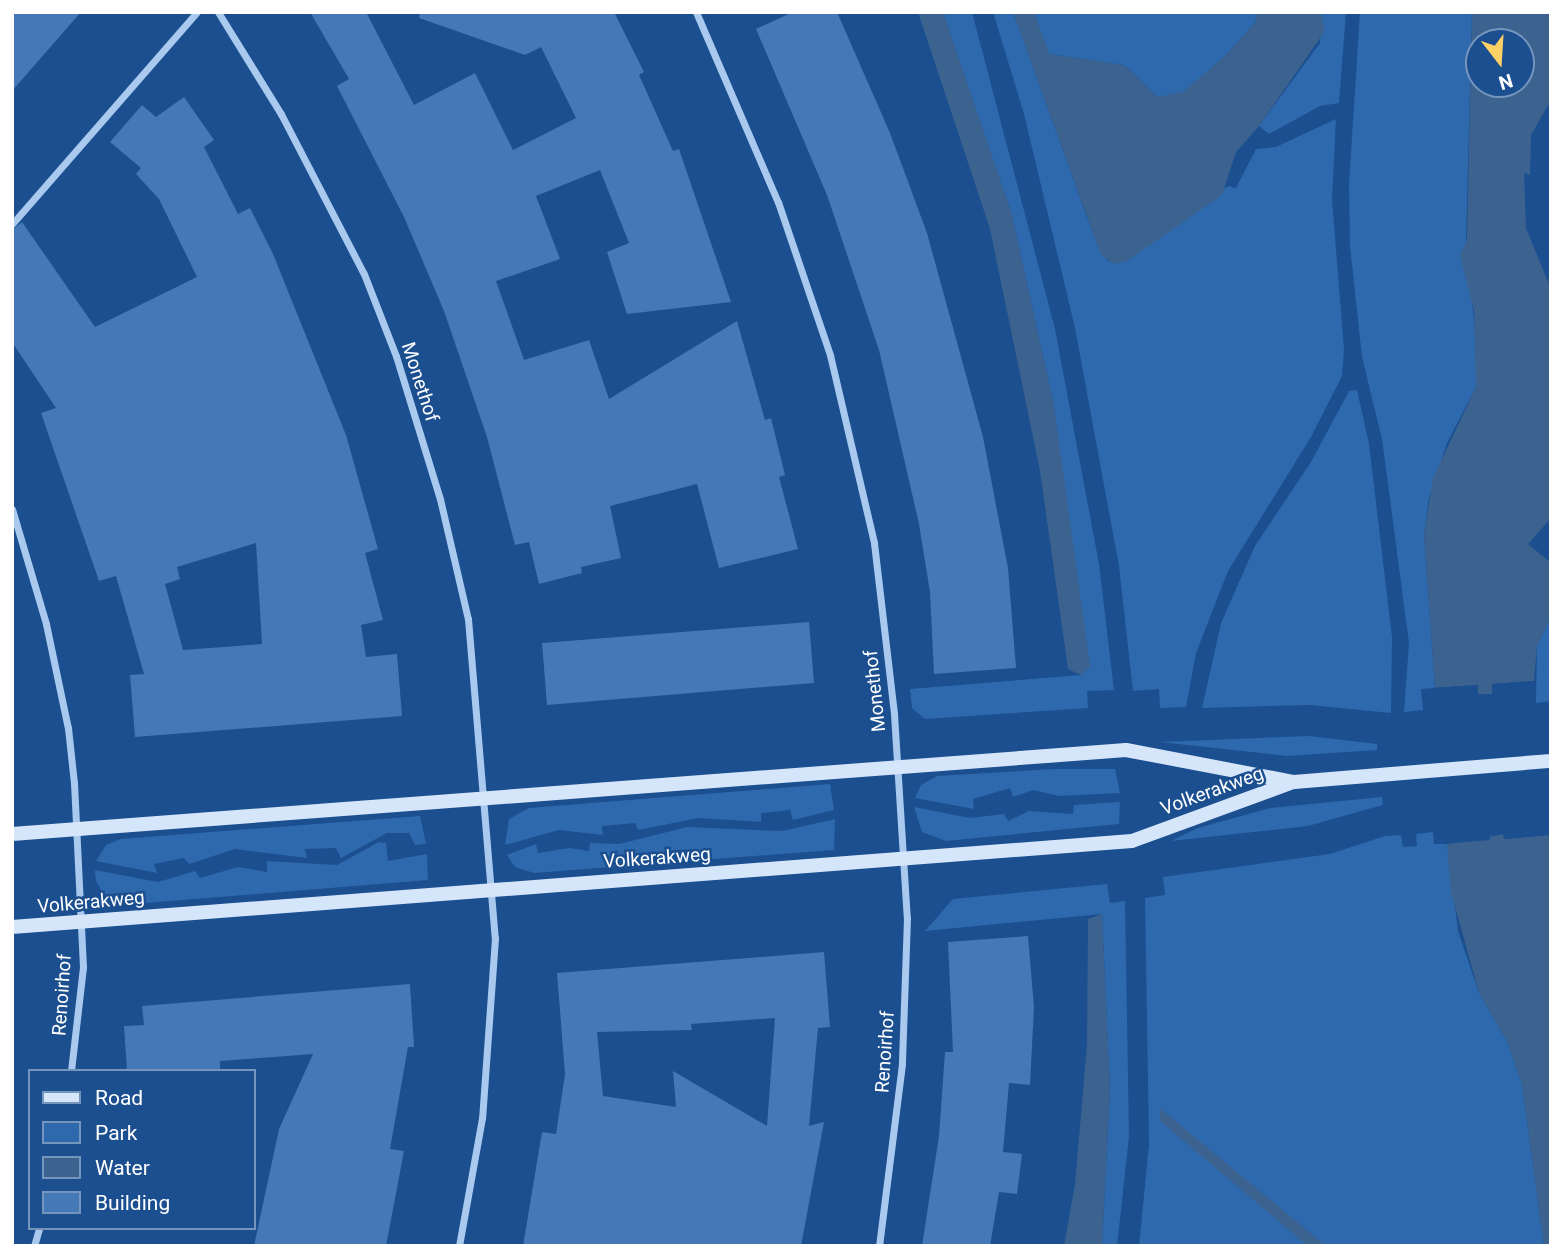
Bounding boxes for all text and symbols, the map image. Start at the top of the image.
north arrow [1465,28,1535,98]
text: N [1496,69,1515,95]
street label: Monethof [396,339,444,425]
street label: Monethof [859,649,891,733]
street label: Volkerakweg [1157,762,1267,820]
street label: Volkerakweg [602,843,712,873]
street label: Volkerakweg [36,886,146,918]
street label: Renoirhof [48,953,76,1037]
street label: Renoirhof [871,1010,899,1094]
legend [28,1069,256,1230]
text: Road [95,1086,143,1110]
text: Park [95,1121,137,1145]
text: Water [95,1156,150,1180]
text: Building [95,1191,170,1215]

